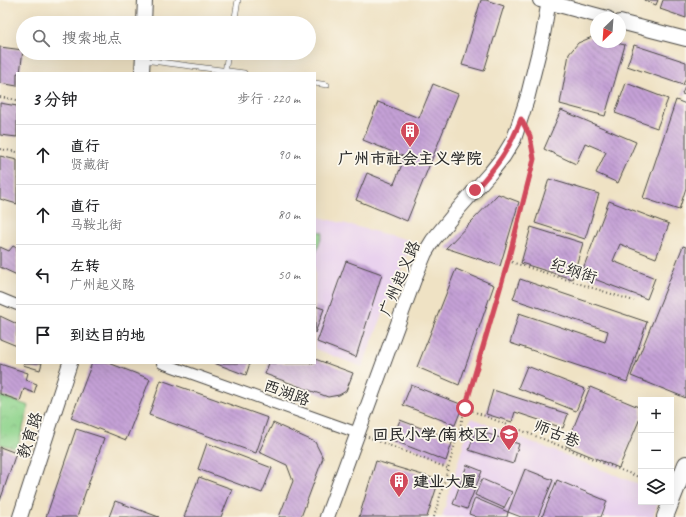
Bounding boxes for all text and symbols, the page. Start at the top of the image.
north arrow [590,12,626,48]
search box [16,16,316,60]
icon: search [30,27,52,49]
text: 搜索地点 [62,29,122,48]
text: 3 分钟 [32,89,78,110]
text: 步行 · 220 m [237,91,300,107]
building icon: 广州市社会主义学院 [399,120,421,148]
text: 直行 [70,137,100,156]
icon: ahead [32,144,54,166]
text: 90 m [278,147,300,163]
place label: 广州市社会主义学院 [338,149,482,169]
text: 贤藏街 [70,157,109,173]
route end [466,181,484,199]
text: 直行 [70,197,100,216]
icon: ahead [32,204,54,226]
text: 80 m [278,207,300,223]
text: 马鞍北街 [70,217,122,233]
street label: 广州起义路 [375,238,425,319]
street label: 纪纲街 [548,254,600,288]
text: 左转 [70,257,100,276]
icon: left [32,264,54,286]
text: 50 m [278,267,300,283]
text: 广州起义路 [70,277,135,293]
icon: arrive [32,324,54,346]
text: 到达目的地 [70,326,145,345]
street label: 西湖路 [261,375,313,411]
map controls [638,397,674,505]
button: + [638,397,674,433]
route start [456,399,474,417]
street label: 教育路 [13,409,47,461]
street label: 师古巷 [531,416,583,452]
school or university icon: 回民小学(南校区) [498,423,520,451]
place label: 回民小学(南校区) [372,425,497,445]
button: − [638,433,674,469]
button: layers [638,469,674,505]
building icon: 建业大厦 [388,470,410,498]
place label: 建业大厦 [413,472,477,492]

